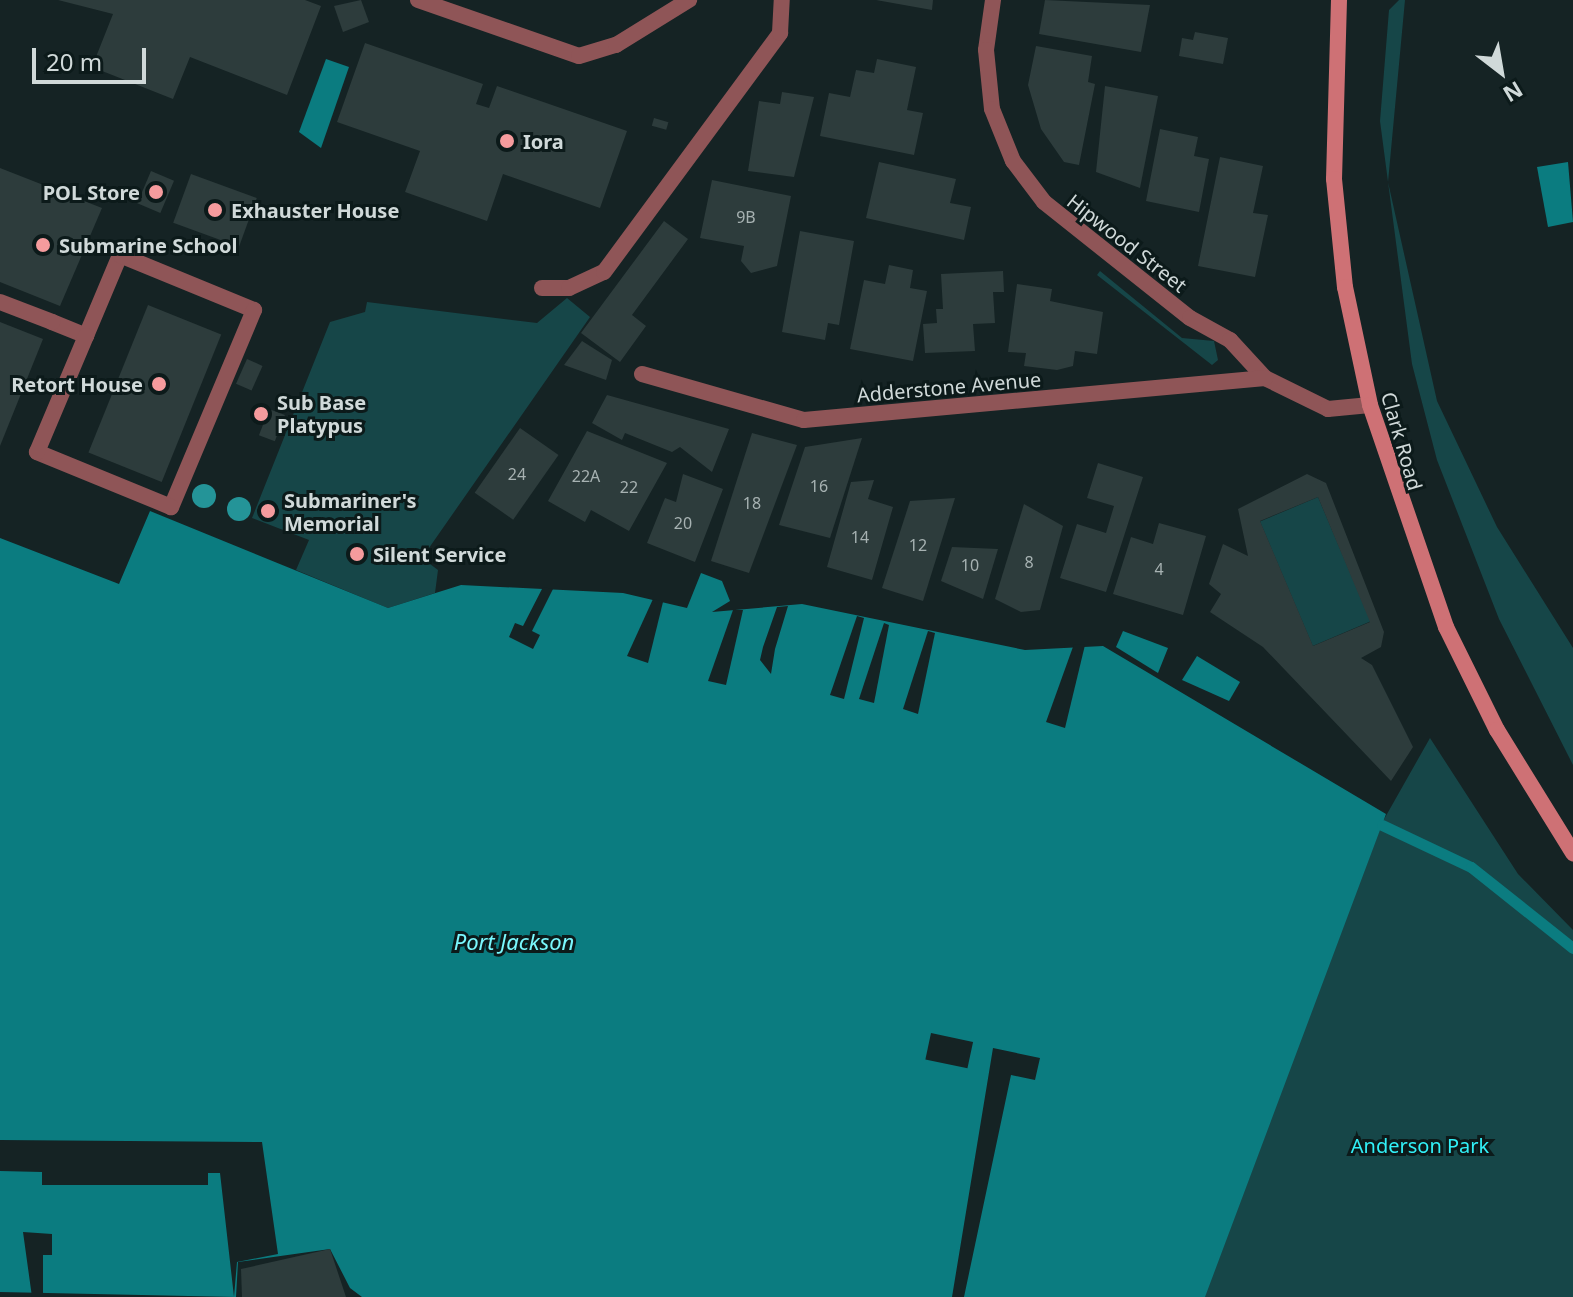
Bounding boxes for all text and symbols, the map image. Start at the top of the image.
scale bar [36,32,150,82]
north arrow [1461,32,1541,112]
text: 20 m [46,45,102,78]
text: N [1498,75,1529,110]
place label: Iora [523,129,564,153]
marker: Iora [498,132,516,150]
place label: POL Store [43,180,140,204]
marker: POL Store [147,183,165,201]
street label: Hipwood Street [1062,189,1192,297]
place label: Exhauster House [231,198,399,222]
marker: Exhauster House [206,201,224,219]
house number: 9B [736,207,756,227]
place label: Submarine School [59,233,237,257]
marker: Submarine School [34,236,52,254]
street label: Adderstone Avenue [856,367,1042,407]
place label: Retort House [11,372,143,396]
marker: Retort House [150,375,168,393]
street label: Clark Road [1377,389,1427,493]
place label: Sub Base Platypus [277,390,366,437]
marker: Sub Base Platypus [252,405,270,423]
house number: 24 [508,464,526,484]
house number: 22A [572,466,600,486]
house number: 16 [810,476,828,496]
house number: 22 [620,477,638,497]
place label: Submariner's Memorial [284,488,416,535]
house number: 18 [743,493,761,513]
marker: Submariner's Memorial [259,502,277,520]
house number: 20 [674,513,692,533]
house number: 14 [851,527,869,547]
house number: 12 [909,535,927,555]
place label: Silent Service [373,542,506,566]
marker: Silent Service [348,545,366,563]
house number: 8 [1024,552,1034,572]
house number: 10 [961,555,979,575]
house number: 4 [1154,559,1164,579]
water label: Port Jackson [454,929,574,955]
park label: Anderson Park [1351,1133,1489,1157]

